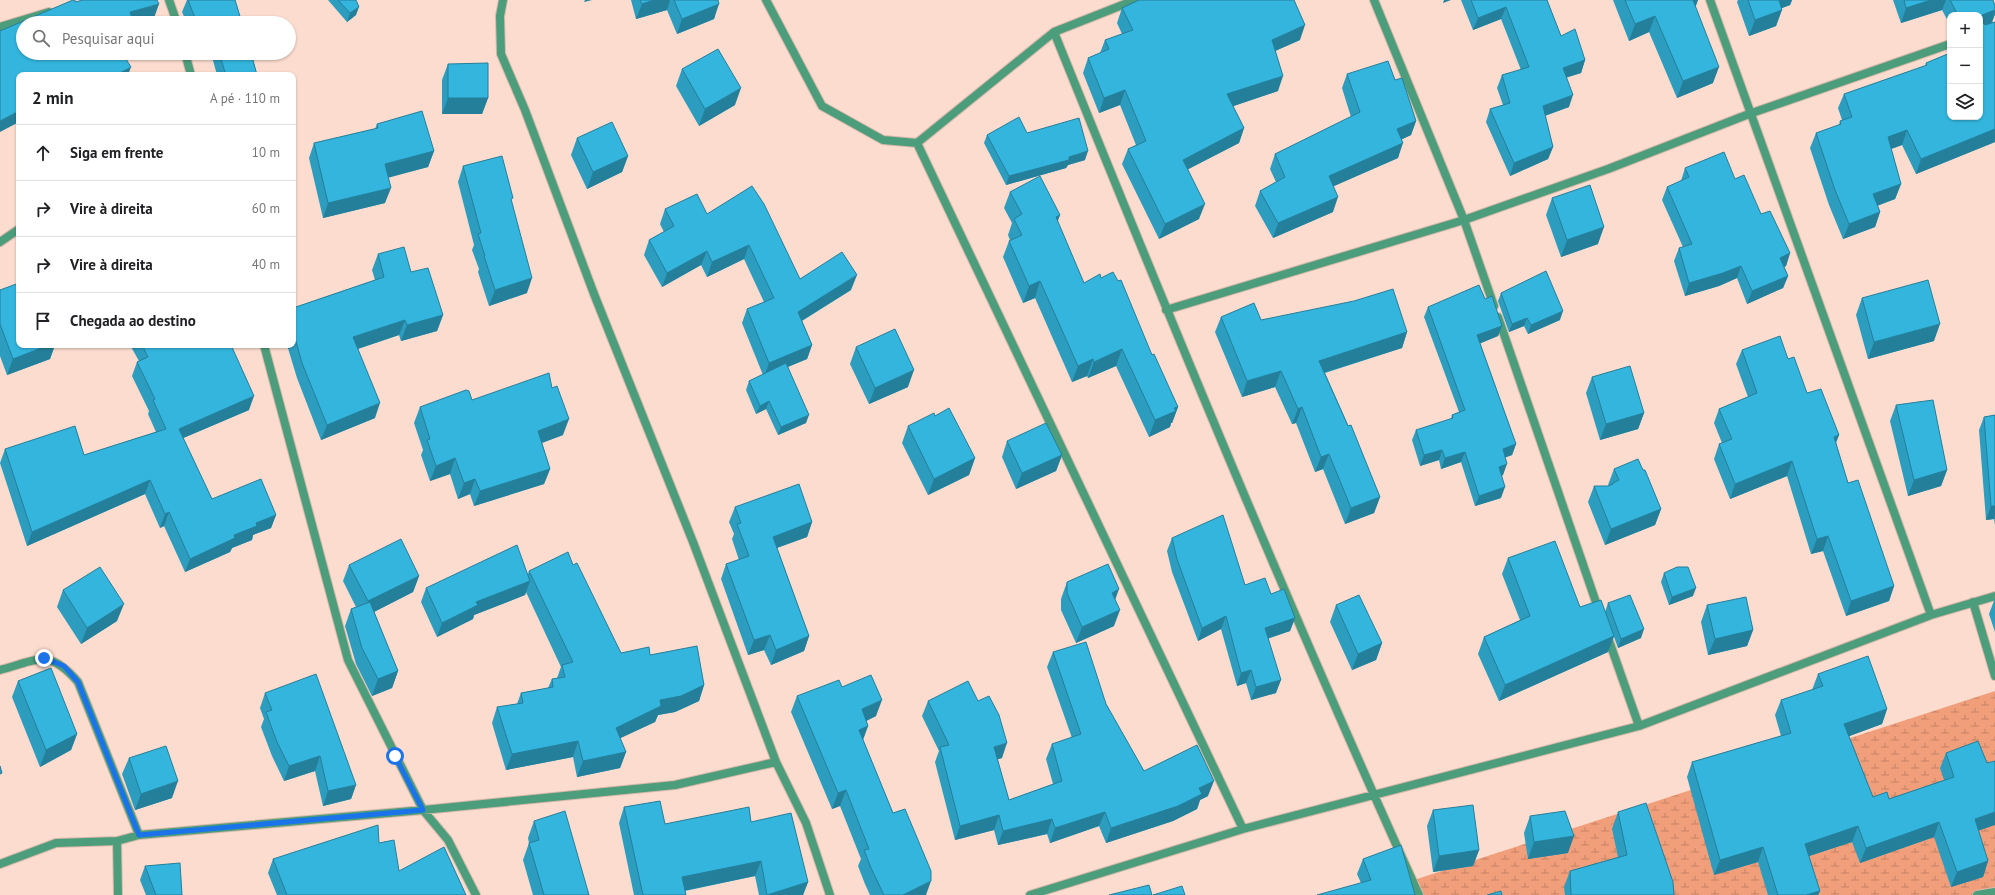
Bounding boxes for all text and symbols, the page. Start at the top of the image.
map controls [1947,12,1983,120]
button: + [1947,12,1983,48]
search box [16,16,296,60]
icon: search [30,27,52,49]
text: Pesquisar aqui [62,29,154,48]
button: − [1947,48,1983,84]
button: layers [1947,84,1983,120]
text: 2 min [32,87,73,109]
text: A pé · 110 m [210,90,280,107]
icon: ahead [32,142,54,164]
text: Siga em frente [70,143,163,162]
text: 10 m [252,144,280,161]
icon: right [32,198,54,220]
text: Vire à direita [70,199,153,218]
text: 60 m [252,200,280,217]
icon: right [32,254,54,276]
text: Vire à direita [70,255,153,274]
text: 40 m [252,256,280,273]
icon: arrive [32,310,54,332]
text: Chegada ao destino [70,311,196,330]
route end [35,649,53,667]
route start [386,747,404,765]

